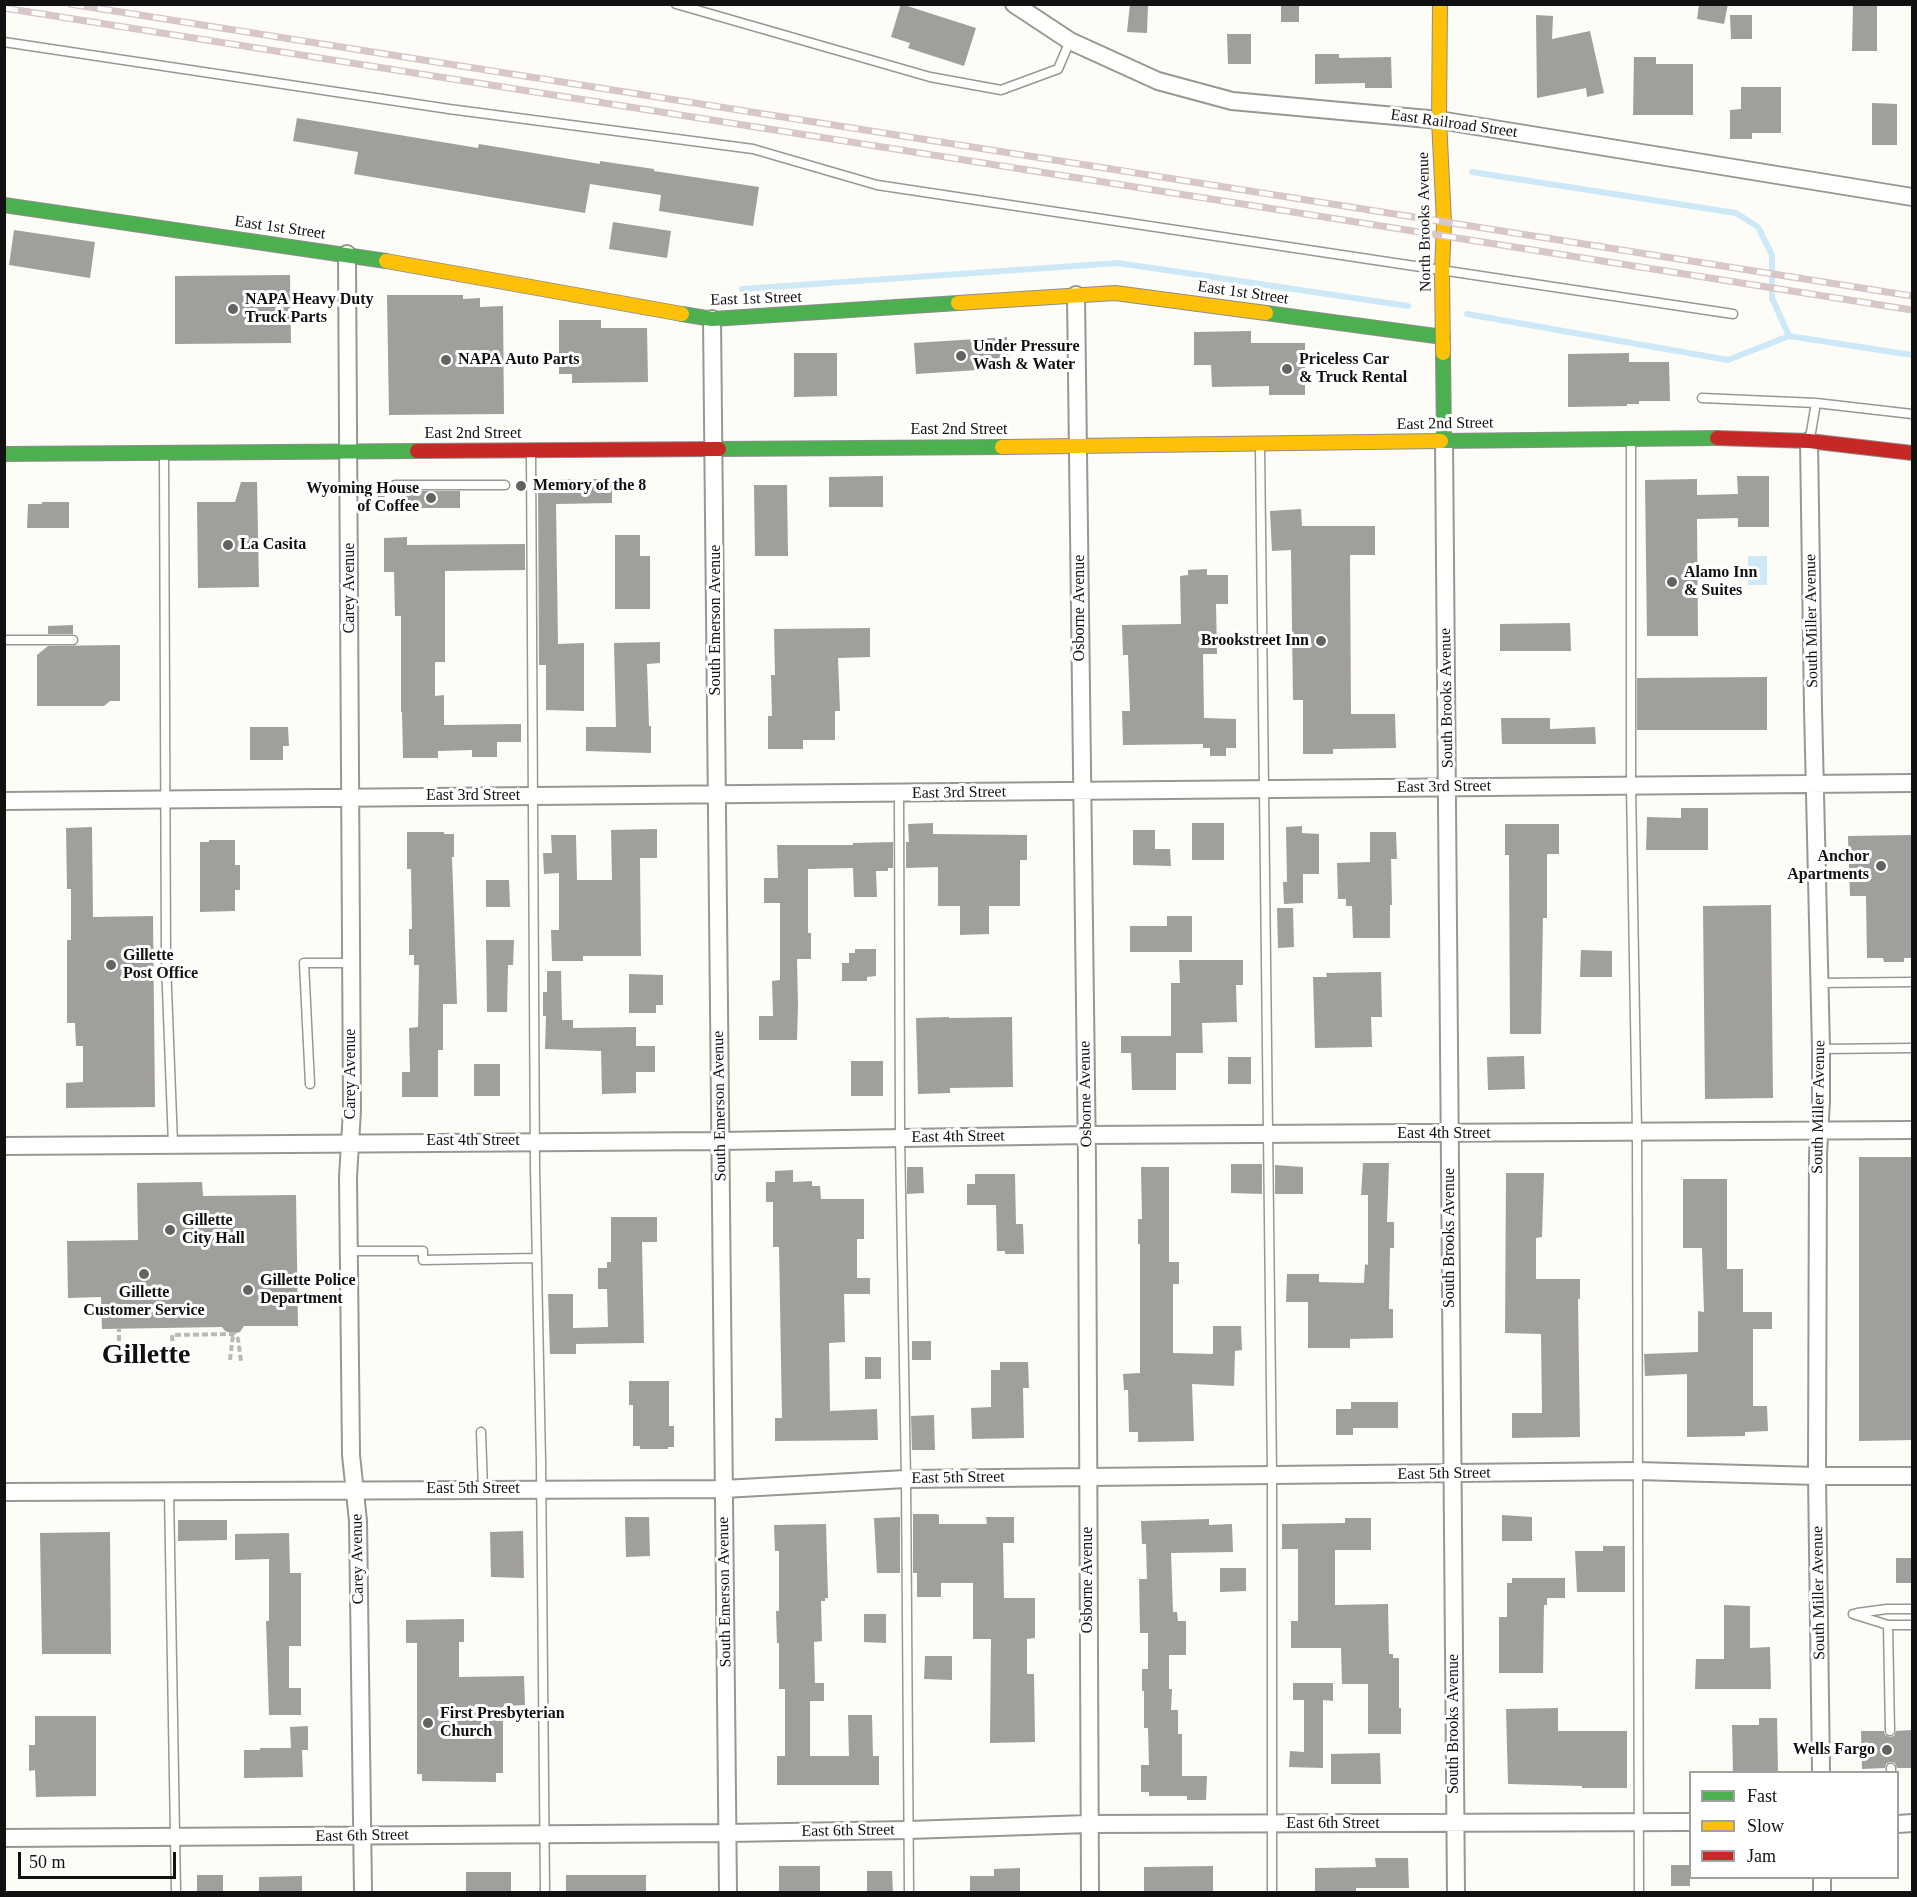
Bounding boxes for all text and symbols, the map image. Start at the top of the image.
street label: East Railroad Street [1389,106,1519,142]
street label: North Brooks Avenue [1414,152,1436,292]
street label: East 1st Street [233,212,327,244]
street label: East 1st Street [1196,277,1290,309]
street label: East 1st Street [710,288,802,310]
place label: NAPA Heavy Duty Truck Parts [245,290,374,328]
marker: NAPA Heavy Duty Truck Parts [226,302,240,316]
place label: Under Pressure Wash & Water [973,337,1080,375]
marker: Under Pressure Wash & Water [954,349,968,363]
place label: NAPA Auto Parts [458,350,579,370]
place label: Priceless Car & Truck Rental [1299,350,1407,388]
marker: NAPA Auto Parts [439,353,453,367]
marker: Priceless Car & Truck Rental [1280,362,1294,376]
street label: East 2nd Street [1396,414,1494,434]
street label: East 2nd Street [911,420,1007,440]
street label: East 2nd Street [425,424,521,444]
place label: Memory of the 8 [533,476,646,496]
place label: Wyoming House of Coffee [306,479,419,517]
marker: Memory of the 8 [514,479,528,493]
marker: Wyoming House of Coffee [424,491,438,505]
place label: La Casita [240,535,306,555]
marker: La Casita [221,538,235,552]
street label: Carey Avenue [340,543,360,633]
street label: South Emerson Avenue [706,545,726,695]
street label: South Miller Avenue [1801,554,1823,688]
street label: Osborne Avenue [1070,555,1090,661]
place label: Alamo Inn & Suites [1684,563,1757,601]
marker: Alamo Inn & Suites [1665,575,1679,589]
street label: South Brooks Avenue [1436,628,1458,768]
place label: Brookstreet Inn [1201,631,1309,651]
marker: Brookstreet Inn [1314,634,1328,648]
street label: East 3rd Street [1397,777,1491,797]
street label: East 3rd Street [912,783,1006,803]
street label: East 3rd Street [426,786,520,806]
place label: Anchor Apartments [1787,847,1869,885]
marker: Anchor Apartments [1874,859,1888,873]
place label: Gillette Post Office [123,946,198,984]
marker: Gillette Post Office [104,958,118,972]
street label: Carey Avenue [341,1029,361,1119]
street label: South Emerson Avenue [709,1030,731,1182]
street label: Osborne Avenue [1075,1040,1097,1148]
street label: South Miller Avenue [1808,1040,1830,1174]
street label: East 4th Street [1397,1124,1491,1144]
street label: East 4th Street [911,1127,1005,1147]
street label: East 4th Street [426,1131,520,1151]
street label: South Brooks Avenue [1440,1168,1460,1308]
place label: Gillette City Hall [182,1211,245,1249]
marker: Gillette City Hall [163,1223,177,1237]
marker: Gillette Customer Service [137,1267,151,1281]
place label: Gillette Police Department [260,1271,356,1309]
place label: Gillette Customer Service [83,1283,205,1321]
marker: Gillette Police Department [241,1283,255,1297]
district label: Gillette [102,1339,190,1373]
street label: East 5th Street [1397,1464,1491,1484]
street label: East 5th Street [911,1468,1005,1488]
street label: East 5th Street [426,1479,520,1499]
street label: Carey Avenue [348,1513,368,1605]
street label: South Emerson Avenue [714,1516,736,1668]
street label: South Miller Avenue [1808,1526,1830,1660]
street label: Osborne Avenue [1078,1527,1098,1633]
street label: South Brooks Avenue [1444,1654,1464,1794]
place label: First Presbyterian Church [440,1704,565,1742]
marker: First Presbyterian Church [421,1716,435,1730]
place label: Wells Fargo [1793,1740,1875,1760]
marker: Wells Fargo [1880,1743,1894,1757]
legend [1689,1771,1899,1879]
text: Fast [1747,1786,1777,1806]
street label: East 6th Street [1286,1814,1380,1834]
text: Slow [1747,1816,1784,1836]
street label: East 6th Street [801,1821,895,1841]
street label: East 6th Street [315,1826,409,1846]
scale bar [21,1840,178,1878]
text: Jam [1747,1846,1776,1866]
text: 50 m [29,1852,66,1872]

